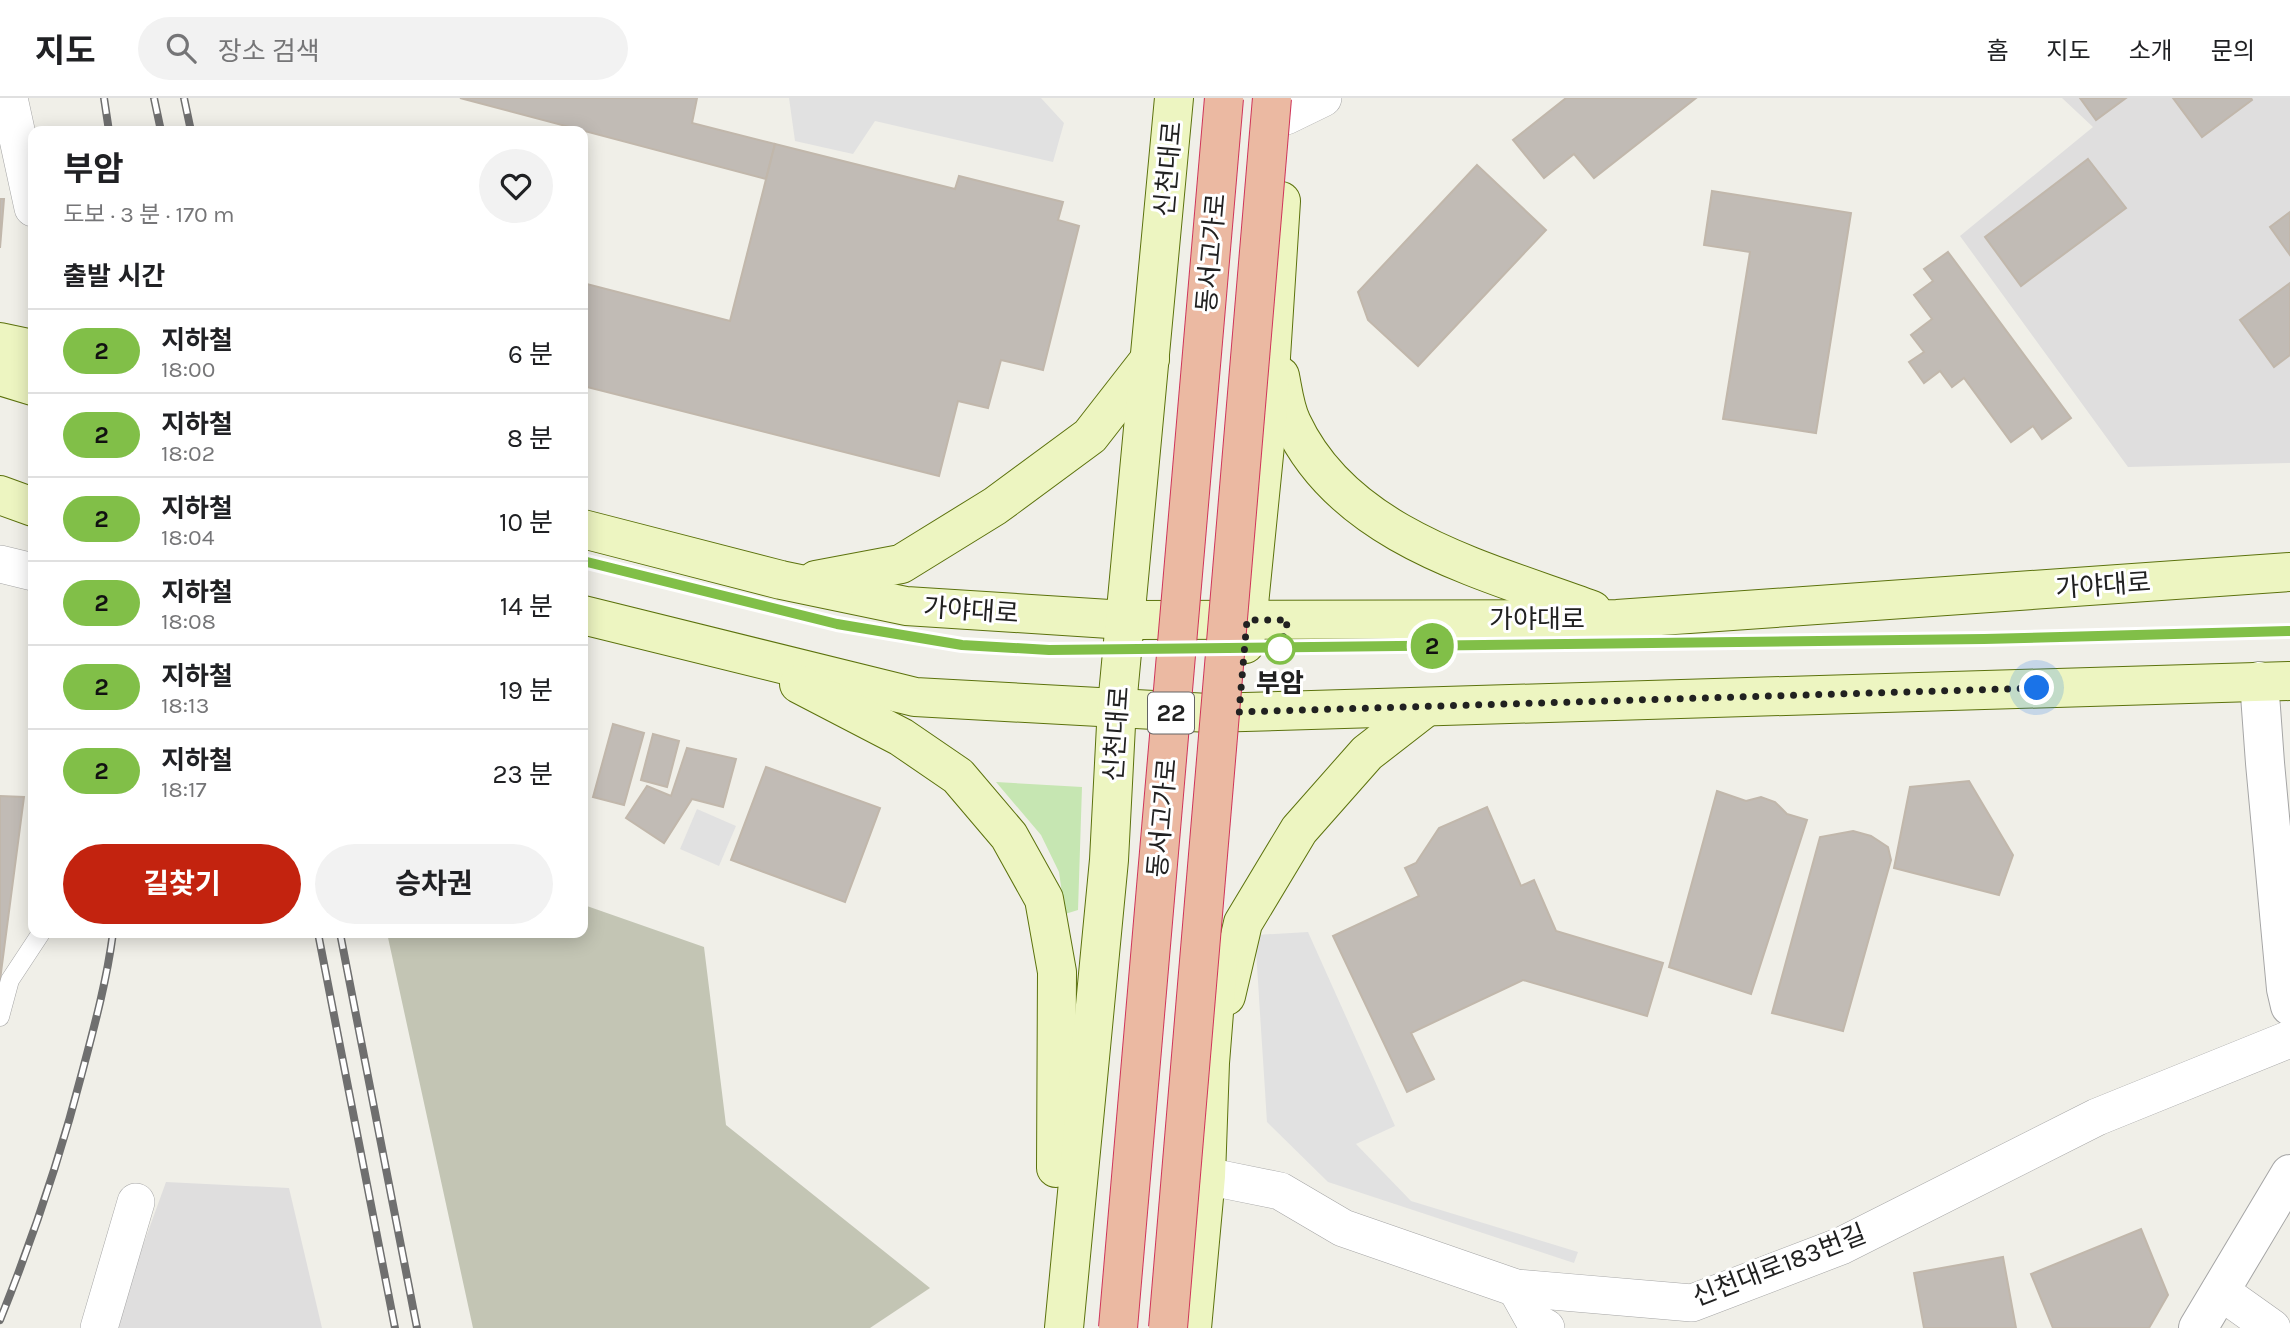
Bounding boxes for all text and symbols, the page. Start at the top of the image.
search box [138,17,628,80]
icon: search [162,29,200,67]
text: 지도 [35,32,96,70]
text: 장소 검색 [218,36,320,67]
text: 홈 [1986,37,2008,65]
text: 지도 [2046,37,2091,65]
text: 소개 [2129,37,2173,65]
text: 문의 [2211,37,2255,65]
street label: 신천대로 [1149,120,1188,218]
button: heart [479,149,553,223]
text: 부암 [63,150,124,188]
street label: 동서고가로 [1191,192,1232,314]
text: 도보 · 3 분 · 170 m [63,201,235,228]
text: 출발 시간 [63,261,165,292]
text: 지하철 [161,325,233,356]
text: 2 [94,337,109,365]
text: 6 분 [508,339,553,370]
text: 18:00 [161,356,215,383]
text: 지하철 [161,409,233,440]
text: 2 [94,421,109,449]
text: 8 분 [507,423,553,454]
text: 18:02 [161,440,215,467]
text: 지하철 [161,493,233,524]
text: 2 [94,505,109,533]
text: 10 분 [499,507,553,538]
text: 18:04 [161,524,215,551]
street label: 가야대로 [2054,567,2152,604]
text: 지하철 [161,577,233,608]
text: 2 [94,589,109,617]
text: 14 분 [500,591,553,622]
street label: 가야대로 [922,592,1020,629]
street label: 가야대로 [1489,604,1585,635]
text: 18:08 [161,608,216,635]
line badge: 2 [1409,623,1455,669]
text: 2 [1425,632,1439,660]
marker: 부암 [1265,634,1295,664]
text: 지하철 [161,661,233,692]
place label: 부암 [1256,668,1304,699]
your location [2019,670,2054,705]
text: 2 [94,673,109,701]
text: 19 분 [499,675,553,706]
street label: 신천대로 [1098,685,1135,783]
text: 18:13 [161,692,209,719]
road number: 22 [1148,692,1194,734]
text: 지하철 [161,745,233,776]
text: 2 [94,757,109,785]
street label: 동서고가로 [1142,757,1183,879]
text: 23 분 [492,759,553,790]
text: 18:17 [161,776,206,803]
button: 길찾기 [63,844,301,924]
button: 승차권 [315,844,553,924]
street label: 신천대로183번길 [1688,1218,1870,1313]

